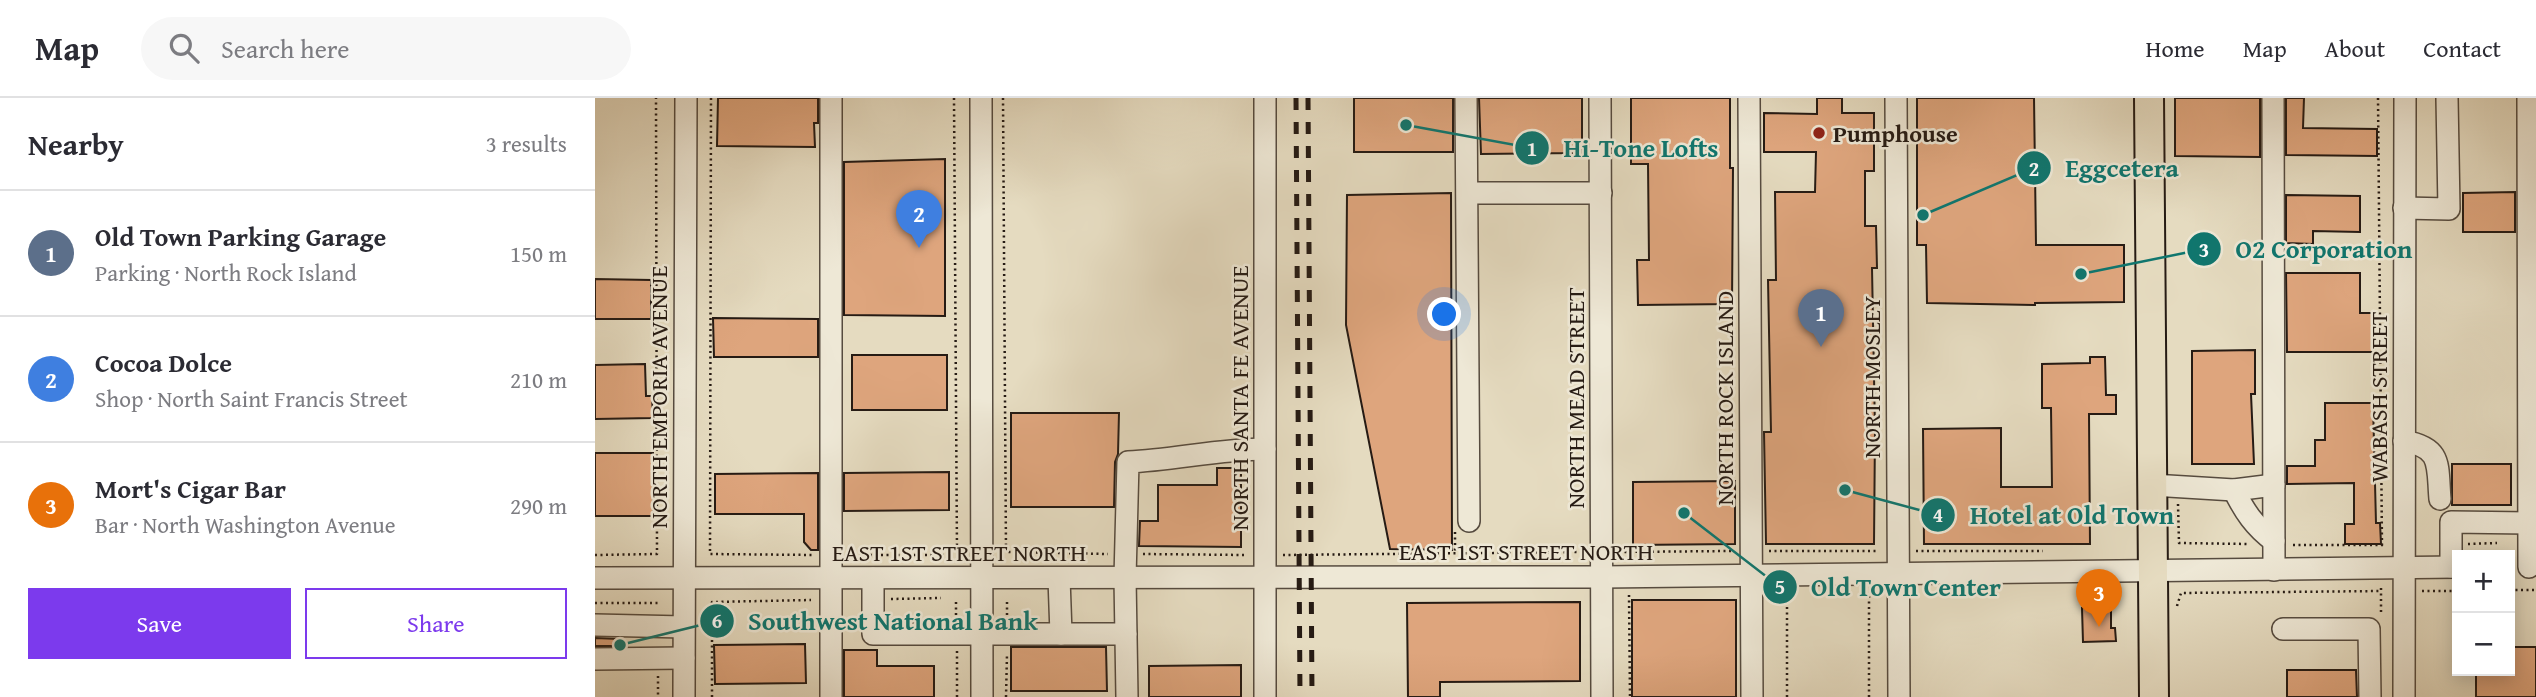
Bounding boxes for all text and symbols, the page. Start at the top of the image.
search box [141,17,631,80]
text: Map [35,24,99,72]
icon: search [165,29,203,67]
text: Search here [221,29,349,68]
text: Home [2146,31,2205,66]
text: Map [2243,31,2287,66]
text: About [2325,31,2385,66]
text: Contact [2423,31,2501,66]
place label: Pumphouse [1833,116,1958,151]
text: Nearby [28,122,124,166]
callout: Hi-Tone Lofts [1515,125,1732,172]
marker: Pumphouse [1811,125,1827,141]
text: 3 results [486,127,567,160]
text: Hi-Tone Lofts [1564,128,1718,167]
text: 1 [1527,133,1537,164]
callout: Eggcetera [2016,145,2193,192]
text: Eggcetera [2065,148,2180,187]
text: 2 [2029,153,2039,184]
pin: 2 [896,190,942,248]
text: Old Town Parking Garage [95,217,386,256]
callout: O2 Corporation [2187,226,2426,273]
text: O2 Corporation [2236,229,2413,268]
text: 3 [2199,234,2209,265]
text: 1 [45,237,57,270]
text: 150 m [510,237,567,270]
text: Parking · North Rock Island [95,256,357,289]
street label: NORTH SANTA FE AVENUE [1222,265,1257,531]
street label: NORTH EMPORIA AVENUE [641,266,676,528]
street label: NORTH MEAD STREET [1558,287,1593,509]
pin: 1 [1798,289,1844,347]
street label: NORTH ROCK ISLAND [1707,291,1742,505]
street label: NORTH MOSLEY [1854,296,1889,458]
your location [1427,297,1461,331]
street label: WABASH STREET [2361,312,2396,482]
text: Cocoa Dolce [95,343,232,382]
text: 2 [45,363,57,396]
text: 210 m [510,363,567,396]
text: Shop · North Saint Francis Street [95,382,408,415]
text: Mort's Cigar Bar [95,469,286,508]
text: 3 [45,489,57,522]
text: 290 m [510,489,567,522]
callout: Hotel at Old Town [1921,491,2188,538]
text: Hotel at Old Town [1970,495,2175,534]
text: 4 [1933,499,1944,530]
text: Bar · North Washington Avenue [95,508,396,541]
street label: EAST 1ST STREET NORTH [1399,534,1653,569]
street label: EAST 1ST STREET NORTH [832,535,1086,570]
map controls [2452,550,2515,676]
button: + [2452,550,2515,613]
callout: Old Town Center [1762,563,2015,610]
text: Old Town Center [1811,567,2001,606]
pin: 3 [2076,569,2122,627]
text: 5 [1775,571,1785,602]
button: Save [28,588,291,659]
button: Share [305,588,567,659]
callout: Southwest National Bank [699,597,1052,644]
text: Southwest National Bank [748,601,1038,640]
text: 6 [712,605,723,636]
button: − [2452,613,2515,676]

